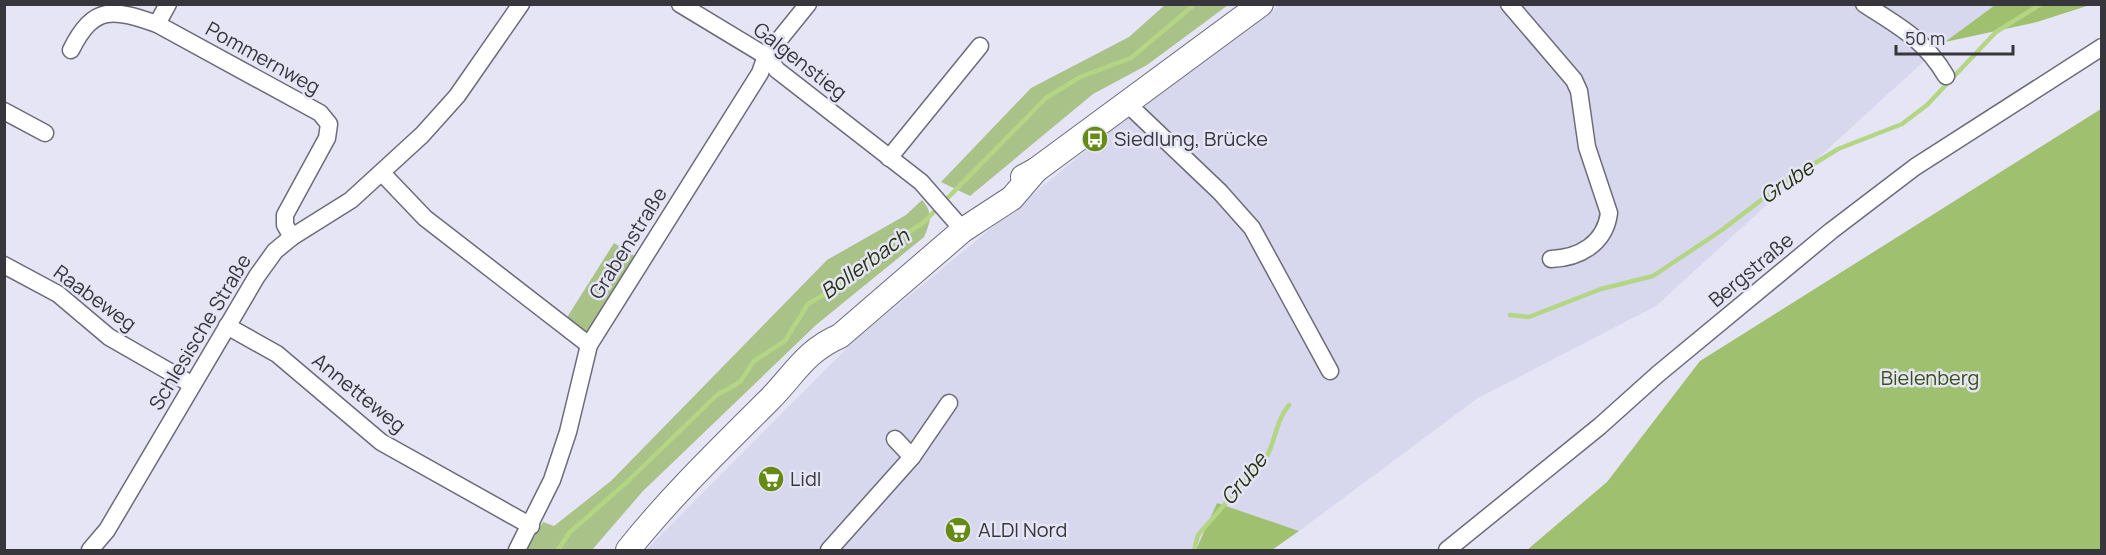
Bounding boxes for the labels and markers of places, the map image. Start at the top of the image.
bus stop icon: Siedlung, Brücke [1080,124,1110,154]
place label: Siedlung, Brücke [1114,125,1268,152]
supermarket icon: Lidl [756,464,786,494]
place label: Lidl [790,465,821,492]
supermarket icon: ALDI Nord [943,515,973,545]
place label: ALDI Nord [978,516,1067,543]

